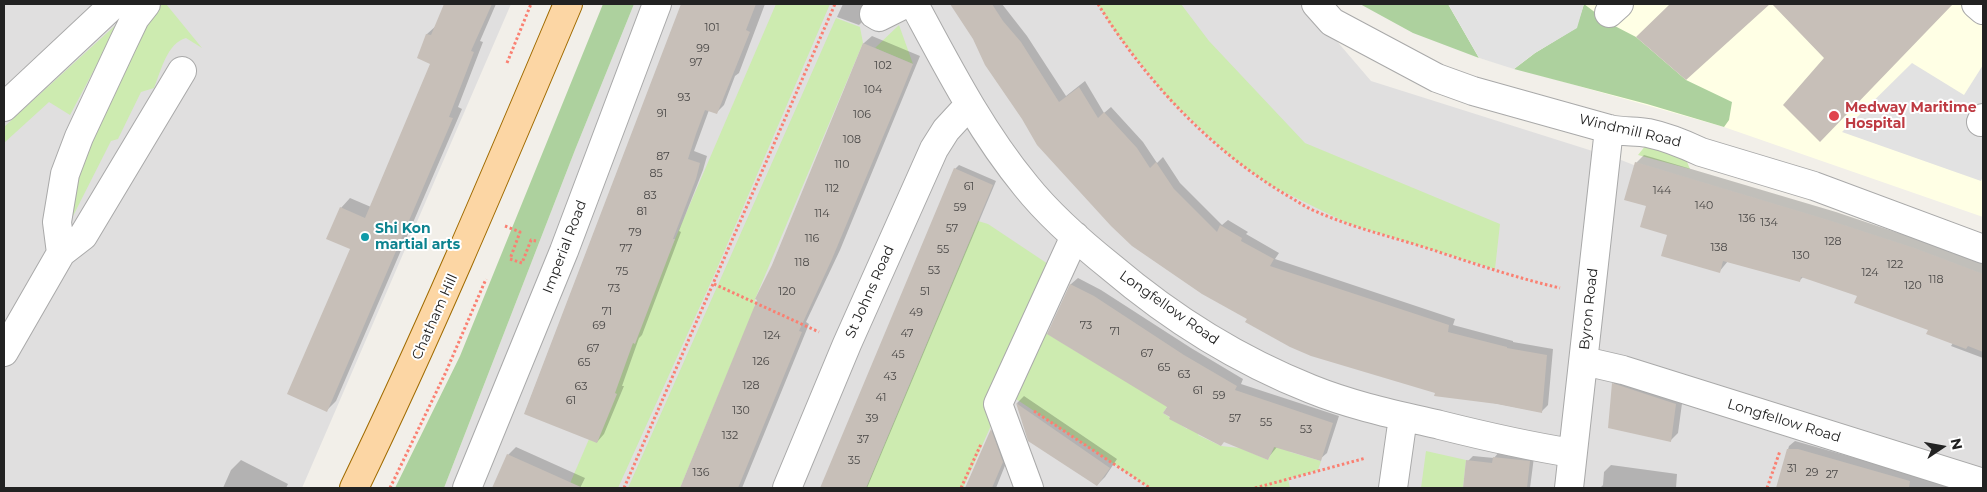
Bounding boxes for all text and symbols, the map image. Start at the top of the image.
house number: 101 [704,21,720,35]
house number: 99 [696,42,710,56]
house number: 97 [689,56,703,70]
house number: 102 [874,59,892,73]
house number: 104 [864,83,882,97]
house number: 93 [678,91,690,105]
place label: Medway Maritime Hospital [1845,100,1977,132]
house number: 91 [657,107,667,121]
house number: 106 [853,108,871,122]
marker: Medway Maritime Hospital [1827,109,1841,123]
street label: Windmill Road [1577,111,1683,151]
house number: 108 [843,133,861,147]
house number: 87 [656,150,670,164]
house number: 110 [834,158,850,172]
house number: 85 [649,167,663,181]
house number: 61 [964,180,974,194]
house number: 112 [825,182,839,196]
house number: 144 [1653,184,1671,198]
house number: 83 [643,189,657,203]
street label: Imperial Road [539,198,591,296]
house number: 140 [1695,199,1713,213]
house number: 59 [954,201,966,215]
house number: 81 [637,205,647,219]
house number: 114 [814,207,830,221]
house number: 136 [1739,212,1755,226]
house number: 134 [1760,216,1778,230]
place label: Shi Kon martial arts [375,221,460,253]
house number: 57 [946,222,958,236]
house number: 79 [628,226,642,240]
marker: Shi Kon martial arts [359,231,371,243]
house number: 116 [805,232,819,246]
house number: 128 [1824,235,1842,249]
house number: 138 [1710,241,1728,255]
house number: 77 [620,242,632,256]
street label: St Johns Road [842,243,898,341]
house number: 55 [937,243,949,257]
house number: 130 [1792,249,1810,263]
house number: 118 [795,256,809,270]
house number: 122 [1887,258,1903,272]
house number: 53 [928,264,940,278]
house number: 75 [616,265,628,279]
house number: 124 [1861,266,1879,280]
street label: Longfellow Road [1116,267,1222,349]
street label: Byron Road [1576,267,1602,351]
street label: Chatham Hill [409,271,461,363]
house number: 118 [1929,273,1943,287]
house number: 120 [1904,279,1922,293]
house number: 73 [608,282,620,296]
house number: 120 [778,285,796,299]
house number: 51 [920,285,930,299]
house number: 71 [602,305,612,319]
house number: 49 [909,306,923,320]
house number: 69 [592,319,606,333]
house number: 73 [1080,319,1092,333]
house number: 71 [1110,325,1120,339]
house number: 47 [900,327,914,341]
house number: 124 [763,329,781,343]
house number: 67 [586,342,600,356]
house number: 67 [1140,347,1154,361]
house number: 45 [891,348,905,362]
house number: 126 [753,355,769,369]
house number: 65 [578,356,590,370]
house number: 65 [1158,361,1170,375]
house number: 63 [1178,368,1190,382]
house number: 43 [883,370,897,384]
house number: 128 [742,379,760,393]
house number: 63 [575,380,587,394]
house number: 61 [1193,384,1203,398]
house number: 59 [1213,389,1225,403]
house number: 41 [876,391,886,405]
house number: 61 [566,394,576,408]
street label: Longfellow Road [1725,396,1843,446]
house number: 130 [732,404,750,418]
house number: 39 [866,412,878,426]
house number: 57 [1229,412,1241,426]
house number: 55 [1260,416,1272,430]
north arrow [1917,422,1967,472]
house number: 53 [1300,423,1312,437]
house number: 132 [722,429,738,443]
house number: 37 [857,433,869,447]
text: N [1947,436,1967,451]
house number: 35 [848,454,860,468]
house number: 31 [1787,462,1797,476]
house number: 136 [693,466,709,480]
house number: 29 [1806,466,1818,480]
house number: 27 [1826,468,1838,482]

